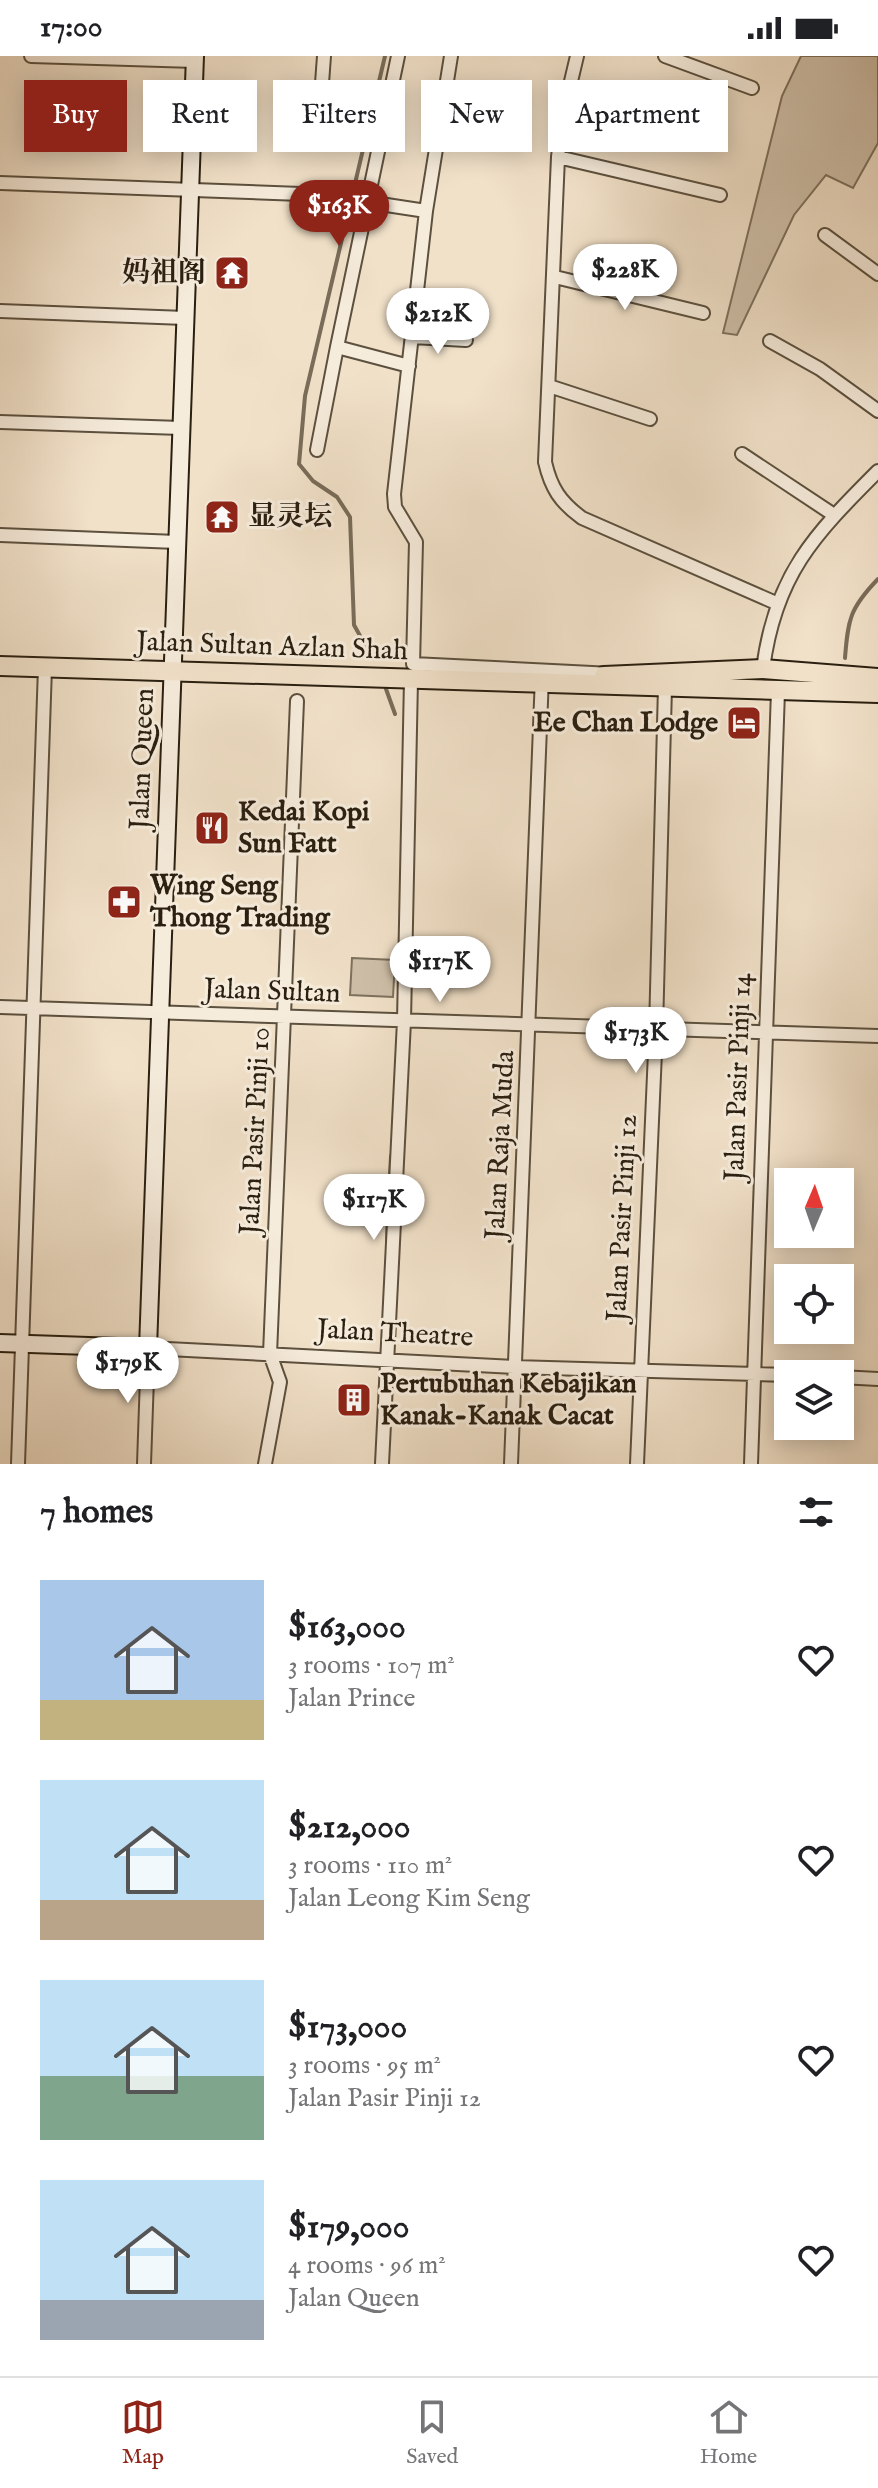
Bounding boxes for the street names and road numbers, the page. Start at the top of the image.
street label: Jalan Sultan Azlan Shah [133,625,409,669]
street label: Jalan Queen [123,688,163,833]
street label: Jalan Sultan [200,972,341,1012]
street label: Jalan Pasir Pinji 14 [718,972,760,1185]
street label: Jalan Pasir Pinji 10 [233,1026,279,1239]
street label: Jalan Raja Muda [478,1049,523,1243]
street label: Jalan Pasir Pinji 12 [600,1113,646,1326]
street label: Jalan Theatre [313,1312,474,1356]

